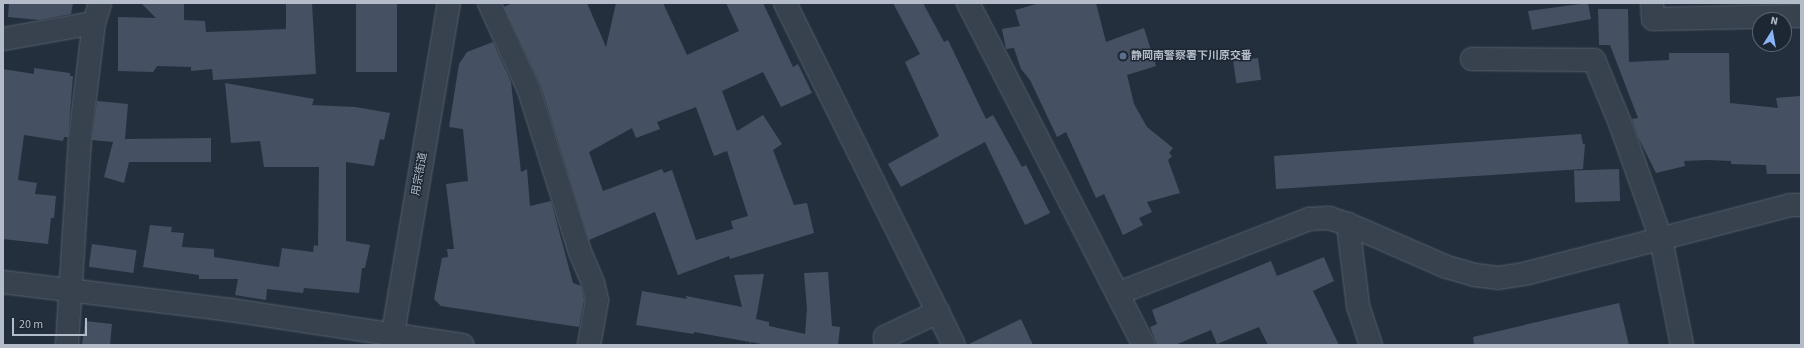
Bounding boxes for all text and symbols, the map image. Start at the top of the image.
north arrow [1752,12,1792,52]
text: N [1769,13,1779,29]
place label: 静岡南警察署下川原交番 [1131,49,1252,63]
marker: 静岡南警察署下川原交番 [1118,51,1128,61]
street label: 用宗街道 [410,151,430,197]
scale bar [14,310,89,336]
text: 20 m [19,316,43,333]

